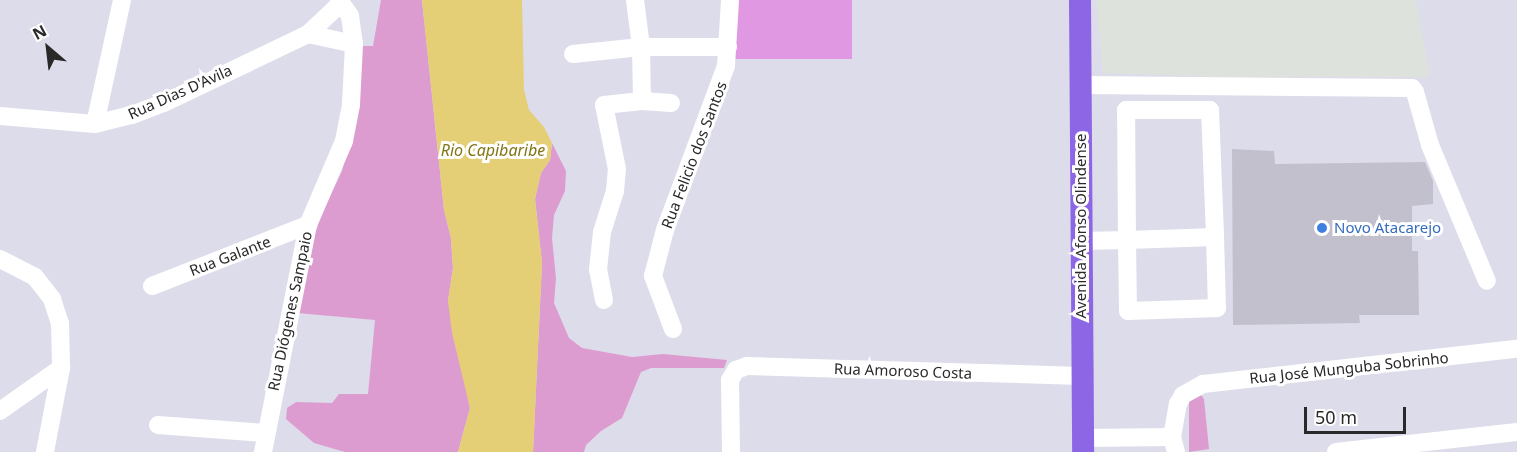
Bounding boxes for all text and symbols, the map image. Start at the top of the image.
north arrow [18,18,78,78]
text: N [29,19,50,45]
street label: Rua Dias D'Avila [125,61,235,123]
street label: Rua Felicio dos Santos [658,79,730,231]
street label: Avenida Afonso Olindense [1072,134,1090,318]
water label: Rio Capibaribe [441,140,545,160]
place label: Novo Atacarejo [1334,219,1441,237]
marker: Novo Atacarejo [1315,221,1329,235]
street label: Rua Diógenes Sampaio [264,230,316,392]
street label: Rua Galante [187,232,273,280]
street label: Rua José Munguba Sobrinho [1249,349,1449,387]
street label: Rua Amoroso Costa [834,360,972,382]
scale bar [1307,395,1409,433]
text: 50 m [1315,405,1357,429]

